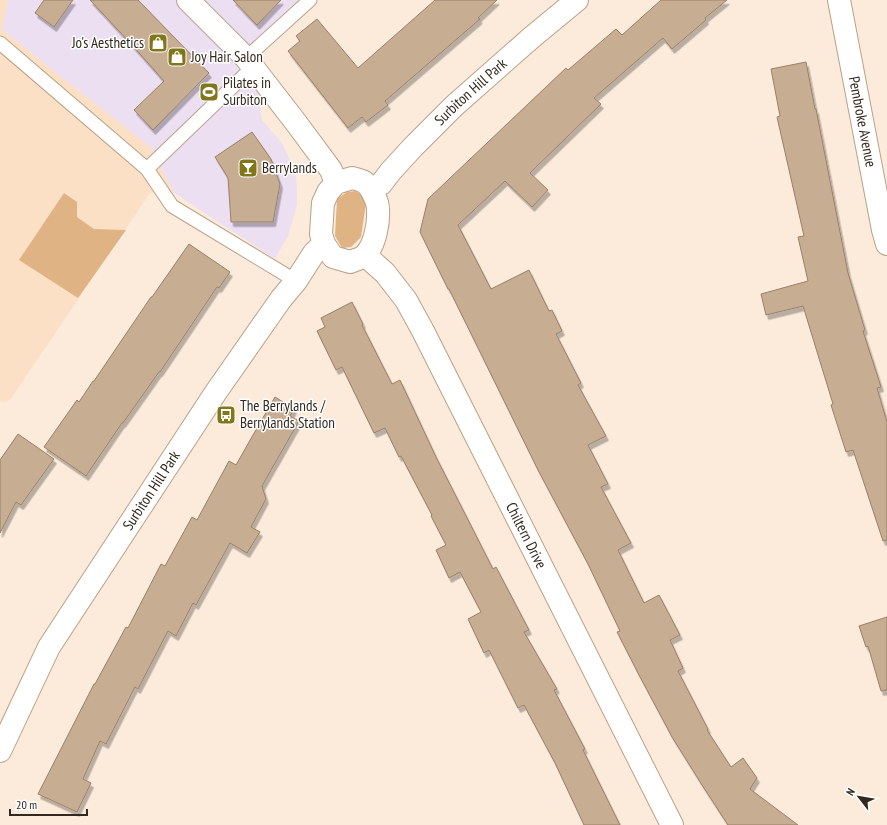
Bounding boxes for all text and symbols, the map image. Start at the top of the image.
shop icon: Jo's Aesthetics [147,32,169,54]
place label: Jo's Aesthetics [71,33,144,52]
shop icon: Joy Hair Salon [166,46,188,68]
place label: Joy Hair Salon [190,47,263,66]
street label: Surbiton Hill Park [430,54,511,129]
place label: Pilates in Surbiton [223,73,271,109]
street label: Pembroke Avenue [845,75,881,169]
sports icon: Pilates in Surbiton [198,81,220,103]
bar icon: Berrylands [237,157,259,179]
place label: Berrylands [262,158,317,177]
place label: The Berrylands / Berrylands Station [240,396,335,432]
bus stop icon: The Berrylands / Berrylands Station [215,404,237,426]
street label: Surbiton Hill Park [118,447,184,534]
street label: Chiltern Drive [502,499,551,572]
north arrow [839,777,879,817]
text: N [843,786,858,798]
scale bar [10,791,87,817]
text: 20 m [16,797,37,812]

